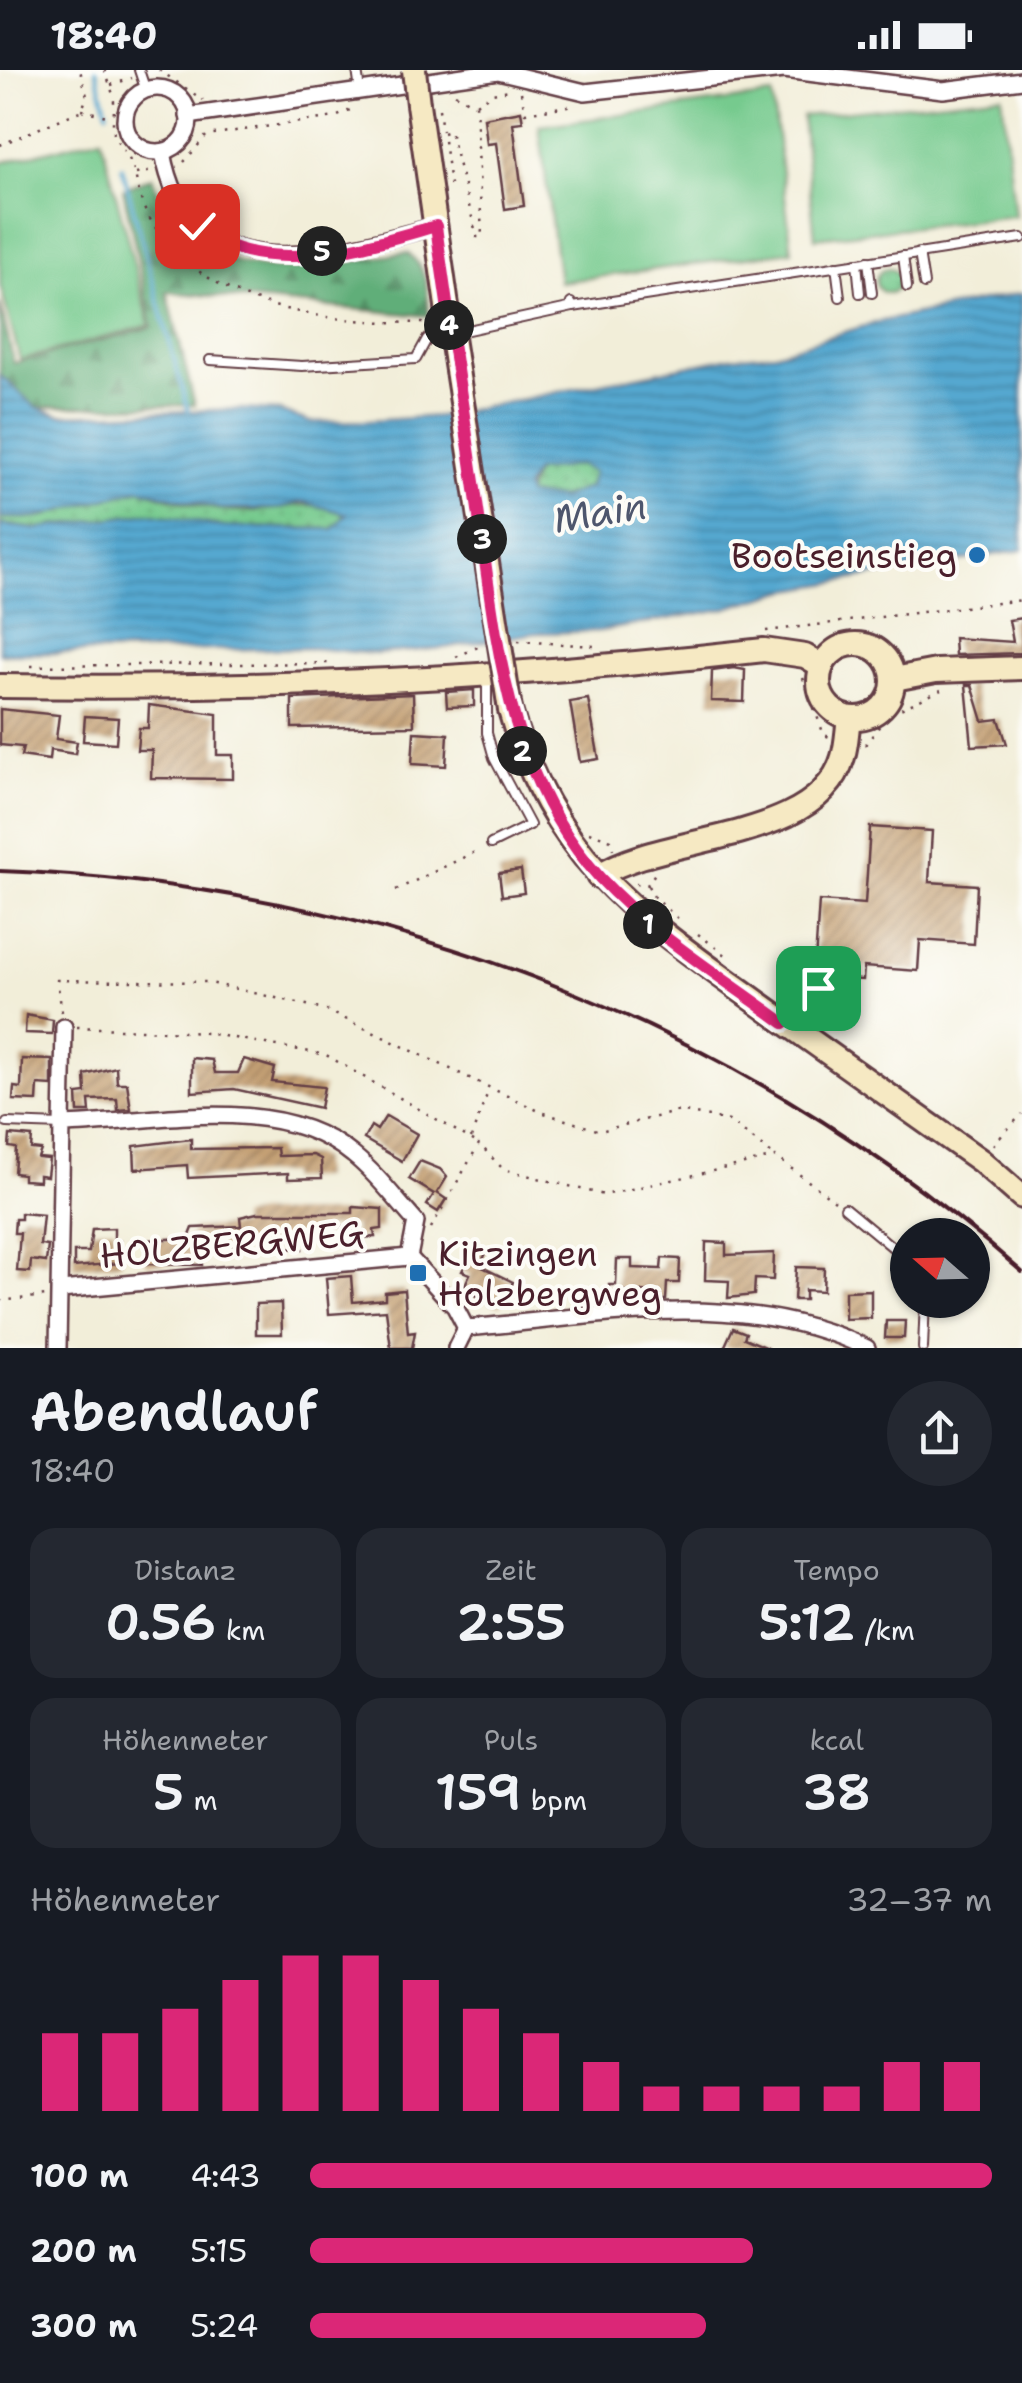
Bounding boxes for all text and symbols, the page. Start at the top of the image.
text: 18:40 [50,10,158,61]
pin [155,184,240,269]
icon: check [170,199,225,254]
pin: 5 [297,226,347,276]
text: 5 [313,232,331,270]
pin: 4 [424,300,474,350]
text: 4 [439,306,459,344]
water label: Main [550,479,650,545]
pin: 3 [457,514,507,564]
text: 3 [472,520,492,558]
place label: Bootseinstieg [731,532,957,579]
marker: Bootseinstieg [966,544,988,566]
pin: 2 [497,726,547,776]
text: 2 [512,732,532,770]
pin: 1 [623,899,673,949]
text: 1 [642,905,654,943]
pin [776,946,861,1031]
icon: arrive [791,961,846,1016]
street label: HOLZBERGWEG [98,1209,366,1279]
north arrow [890,1218,990,1318]
map controls [890,1218,990,1318]
place label: Kitzingen Holzbergweg [438,1230,662,1317]
marker: Kitzingen Holzbergweg [407,1262,429,1284]
text: Abendlauf [30,1374,318,1448]
button: share [887,1381,992,1486]
text: 18:40 [30,1449,115,1492]
text: Distanz [134,1551,236,1589]
text: Zeit [485,1551,537,1589]
text: Tempo [794,1551,880,1589]
text: 0.56 [105,1589,216,1656]
text: 2:55 [456,1589,566,1656]
text: 5:12 [758,1589,855,1656]
text: km [216,1611,265,1649]
text: /km [855,1611,915,1649]
text: Höhenmeter [102,1721,269,1759]
text: Puls [484,1721,538,1759]
text: kcal [809,1721,864,1759]
text: 5 [153,1759,184,1826]
text: 159 [435,1759,521,1826]
text: 38 [802,1759,871,1826]
text: m [184,1781,218,1819]
text: bpm [521,1781,587,1819]
text: Höhenmeter [30,1878,220,1921]
text: 32–37 m [846,1878,992,1921]
text: 100 m [30,2154,129,2197]
text: 4:43 [190,2154,261,2197]
text: 200 m [30,2229,137,2272]
text: 5:15 [190,2229,247,2272]
text: 300 m [30,2304,137,2347]
text: 5:24 [190,2304,258,2347]

